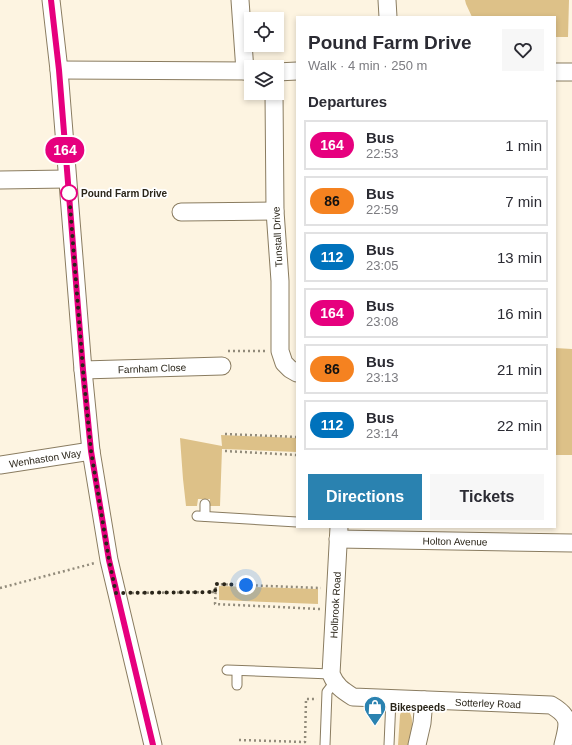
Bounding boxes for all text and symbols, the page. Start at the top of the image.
map controls [244,12,284,100]
button: locate [244,12,284,52]
button: heart [502,29,544,71]
text: Pound Farm Drive [308,32,472,53]
text: Walk · 4 min · 250 m [308,58,427,73]
button: layers [244,60,284,100]
text: Departures [308,93,387,110]
text: Bus [366,129,394,146]
line badge: 164 [42,137,88,163]
text: 164 [320,137,344,153]
text: 1 min [505,137,542,154]
text: 164 [53,142,77,158]
text: 22:53 [366,146,399,161]
marker: Pound Farm Drive [60,184,78,202]
text: Bus [366,185,394,202]
place label: Pound Farm Drive [81,188,168,199]
text: 86 [324,193,340,209]
text: 7 min [505,193,542,210]
text: 22:59 [366,202,399,217]
street label: Tunstall Drive [270,206,285,268]
text: Bus [366,241,394,258]
text: 112 [321,249,343,265]
text: 13 min [497,249,542,266]
text: 23:05 [366,258,399,273]
text: Bus [366,297,394,314]
text: 164 [320,305,344,321]
text: 16 min [497,305,542,322]
text: 23:08 [366,314,399,329]
text: Bus [366,353,394,370]
text: 86 [324,361,340,377]
text: 21 min [497,361,542,378]
street label: Farnham Close [118,362,187,375]
text: 23:13 [366,370,399,385]
text: Bus [366,409,394,426]
text: 112 [321,417,343,433]
text: 22 min [497,417,542,434]
text: 23:14 [366,426,399,441]
street label: Wenhaston Way [8,447,82,470]
button: Directions [308,474,422,520]
button: Tickets [430,474,544,520]
street label: Holton Avenue [422,535,488,548]
street label: Holbrook Road [328,571,343,639]
your location [236,575,256,595]
shop icon: Bikespeeds [362,694,388,727]
street label: Sotterley Road [455,697,521,710]
place label: Bikespeeds [390,702,446,713]

